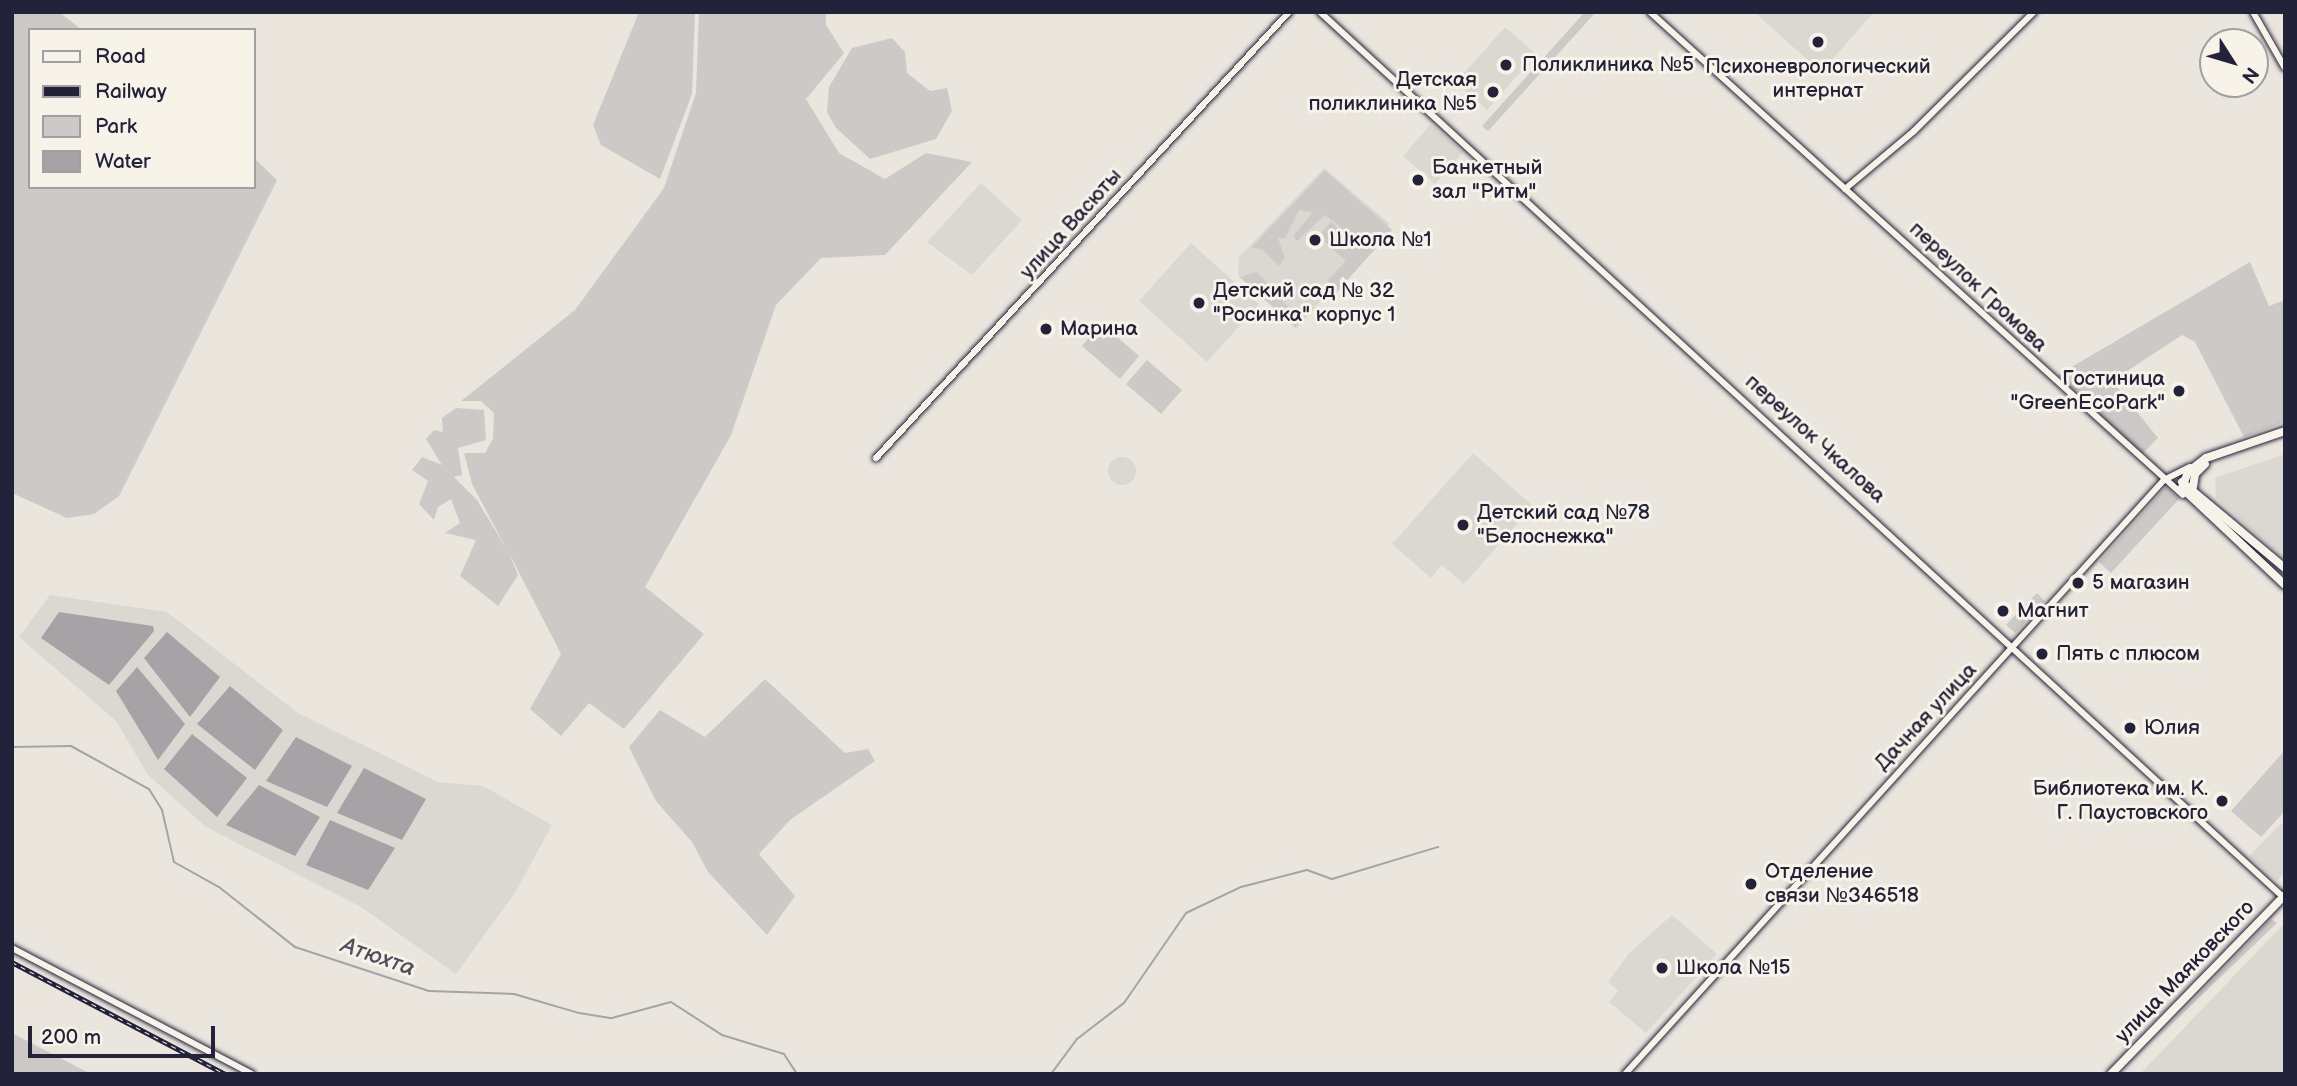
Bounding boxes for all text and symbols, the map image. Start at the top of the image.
legend [28,28,256,189]
north arrow [2199,28,2269,98]
marker: Психоневрологический интернат [1808,32,1828,52]
text: Road [95,44,146,69]
place label: Поликлиника №5 [1522,52,1694,78]
place label: Психоневрологический интернат [1705,54,1931,104]
marker: Поликлиника №5 [1496,55,1516,75]
text: N [2236,62,2263,87]
place label: Детская поликлиника №5 [1309,67,1477,117]
text: Railway [95,79,167,104]
marker: Детская поликлиника №5 [1483,82,1503,102]
text: Park [95,114,137,139]
text: Water [95,149,151,174]
place label: Банкетный зал "Ритм" [1432,155,1542,205]
street label: улица Васюты [1015,164,1127,284]
marker: Банкетный зал "Ритм" [1410,172,1426,188]
street label: переулок Громова [1904,217,2052,357]
place label: Школа №1 [1329,227,1432,253]
marker: Школа №1 [1307,232,1323,248]
place label: Детский сад № 32 "Росинка" корпус 1 [1213,278,1395,328]
marker: Детский сад № 32 "Росинка" корпус 1 [1191,295,1207,311]
place label: Марина [1060,316,1138,342]
marker: Марина [1038,321,1054,337]
place label: Гостиница "GreenEcoPark" [2011,366,2165,416]
street label: переулок Чкалова [1740,369,1890,509]
marker: Гостиница "GreenEcoPark" [2171,383,2187,399]
place label: Детский сад №78 "Белоснежка" [1477,500,1650,550]
marker: Детский сад №78 "Белоснежка" [1455,517,1471,533]
place label: 5 магазин [2092,570,2190,596]
marker: 5 магазин [2070,575,2086,591]
place label: Магнит [2017,598,2089,624]
marker: Магнит [1995,603,2011,619]
place label: Пять с плюсом [2056,641,2200,667]
marker: Пять с плюсом [2034,646,2050,662]
street label: Дачная улица [1870,658,1982,776]
place label: Юлия [2144,715,2200,741]
marker: Юлия [2122,720,2138,736]
place label: Библиотека им. К. Г. Паустовского [2033,776,2208,826]
marker: Библиотека им. К. Г. Паустовского [2214,793,2230,809]
place label: Отделение связи №346518 [1765,859,1919,909]
marker: Отделение связи №346518 [1743,876,1759,892]
street label: улица Маяковского [2110,895,2260,1049]
water label: Атюхта [337,931,419,983]
place label: Школа №15 [1676,955,1791,981]
marker: Школа №15 [1654,960,1670,976]
scale bar [32,1012,219,1056]
text: 200 m [41,1025,101,1050]

